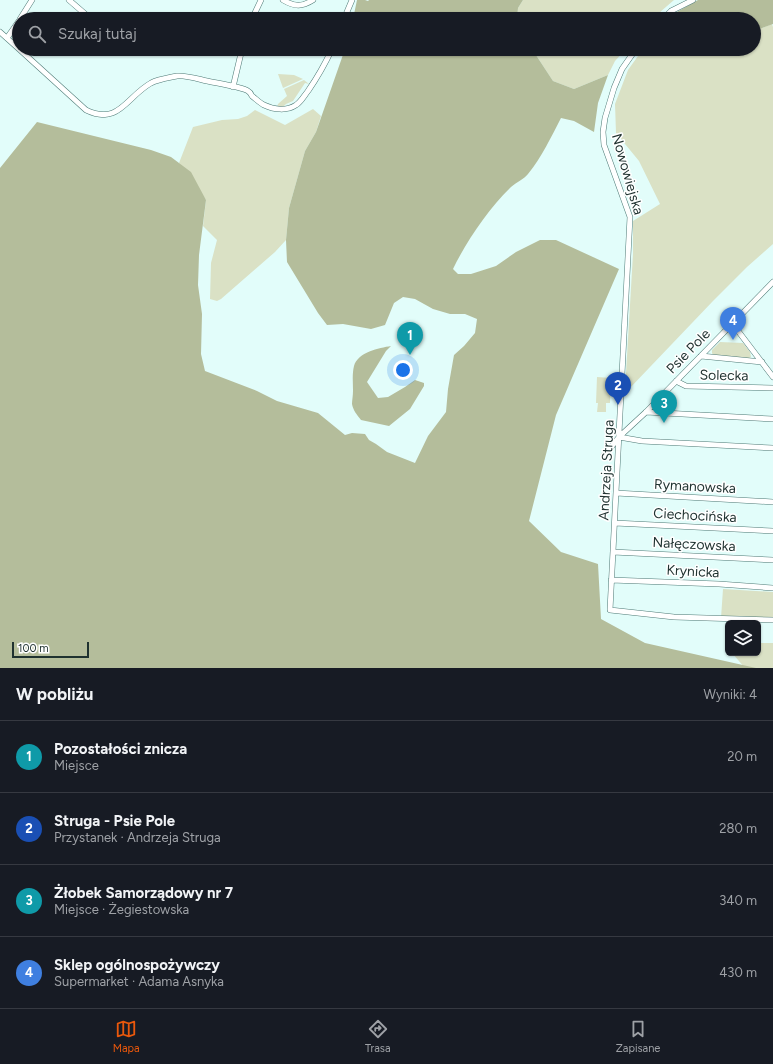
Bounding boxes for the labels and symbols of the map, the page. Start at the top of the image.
street label: Nowowiejska [608,132,647,217]
pin: 4 [720,307,746,340]
pin: 1 [397,322,423,355]
street label: Psie Pole [663,325,714,377]
your location [393,360,413,380]
street label: Solecka [699,367,749,384]
pin: 2 [605,372,631,405]
pin: 3 [651,390,677,423]
street label: Andrzeja Struga [595,419,618,521]
street label: Rymanowska [654,476,736,497]
street label: Ciechocińska [653,505,737,526]
street label: Nałęczowska [652,534,736,555]
street label: Krynicka [666,562,720,581]
scale bar [12,640,89,659]

